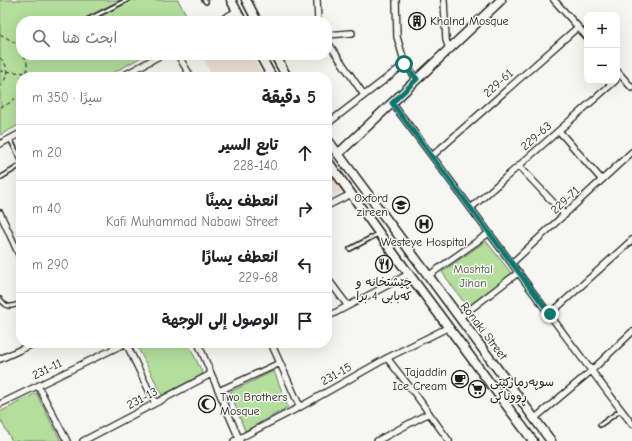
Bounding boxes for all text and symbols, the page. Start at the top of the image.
building icon: Khalnd Mosque [407,11,427,31]
map controls [584,12,620,84]
button: + [584,12,620,48]
place label: Khalnd Mosque [430,14,509,28]
search box [16,16,332,60]
icon: search [30,27,52,49]
text: ابحث هنا [62,29,117,47]
button: − [584,48,620,84]
route start [395,55,413,73]
street label: 229-61 [480,66,516,100]
text: 5 دقيقة [262,88,316,107]
text: سيرًا · 350 m [32,90,102,105]
street label: 229-63 [518,119,554,153]
text: تابع السير [219,136,278,154]
icon: ahead [294,142,316,164]
text: 20 m [32,145,62,160]
text: 228-140 [233,158,278,173]
street label: 229-71 [548,183,582,217]
place label: Oxford zireen [354,191,388,219]
text: انعطف يمينًا [206,192,278,210]
school or university icon: Oxford zireen [391,195,411,215]
icon: right [294,198,316,220]
text: 40 m [32,201,61,216]
text: Kafi Muhammad Nabawi Street [106,214,278,229]
hospital icon: Westeye Hospital [414,214,434,234]
place label: Westeye Hospital [381,235,467,249]
text: انعطف يسارًا [202,248,278,266]
icon: left [294,254,316,276]
restaurant icon: چێشتخانە و کەبابی 4 برا [374,254,394,274]
text: 290 m [32,257,69,272]
park label: Mashtal Jihan [453,262,493,290]
text: 229-68 [239,270,278,285]
place label: چێشتخانە و کەبابی 4 برا [355,275,412,304]
street label: Ronaki Street [458,299,511,363]
route end [541,305,559,323]
icon: arrive [294,310,316,332]
text: الوصول إلى الوجهة [162,311,278,329]
street label: 231-11 [30,356,64,382]
street label: 231-15 [318,360,354,388]
place label: Tajaddin Ice Cream [392,365,447,393]
cafe icon: Tajaddin Ice Cream [450,369,470,389]
place label: سوپەرمارکێتی ڕووناکی [490,375,554,406]
supermarket icon: سوپەرمارکێتی ڕووناکی [467,379,487,399]
street label: 231-13 [124,384,160,412]
place label: Two Brothers Mosque [220,390,287,418]
mosque icon: Two Brothers Mosque [197,394,217,414]

